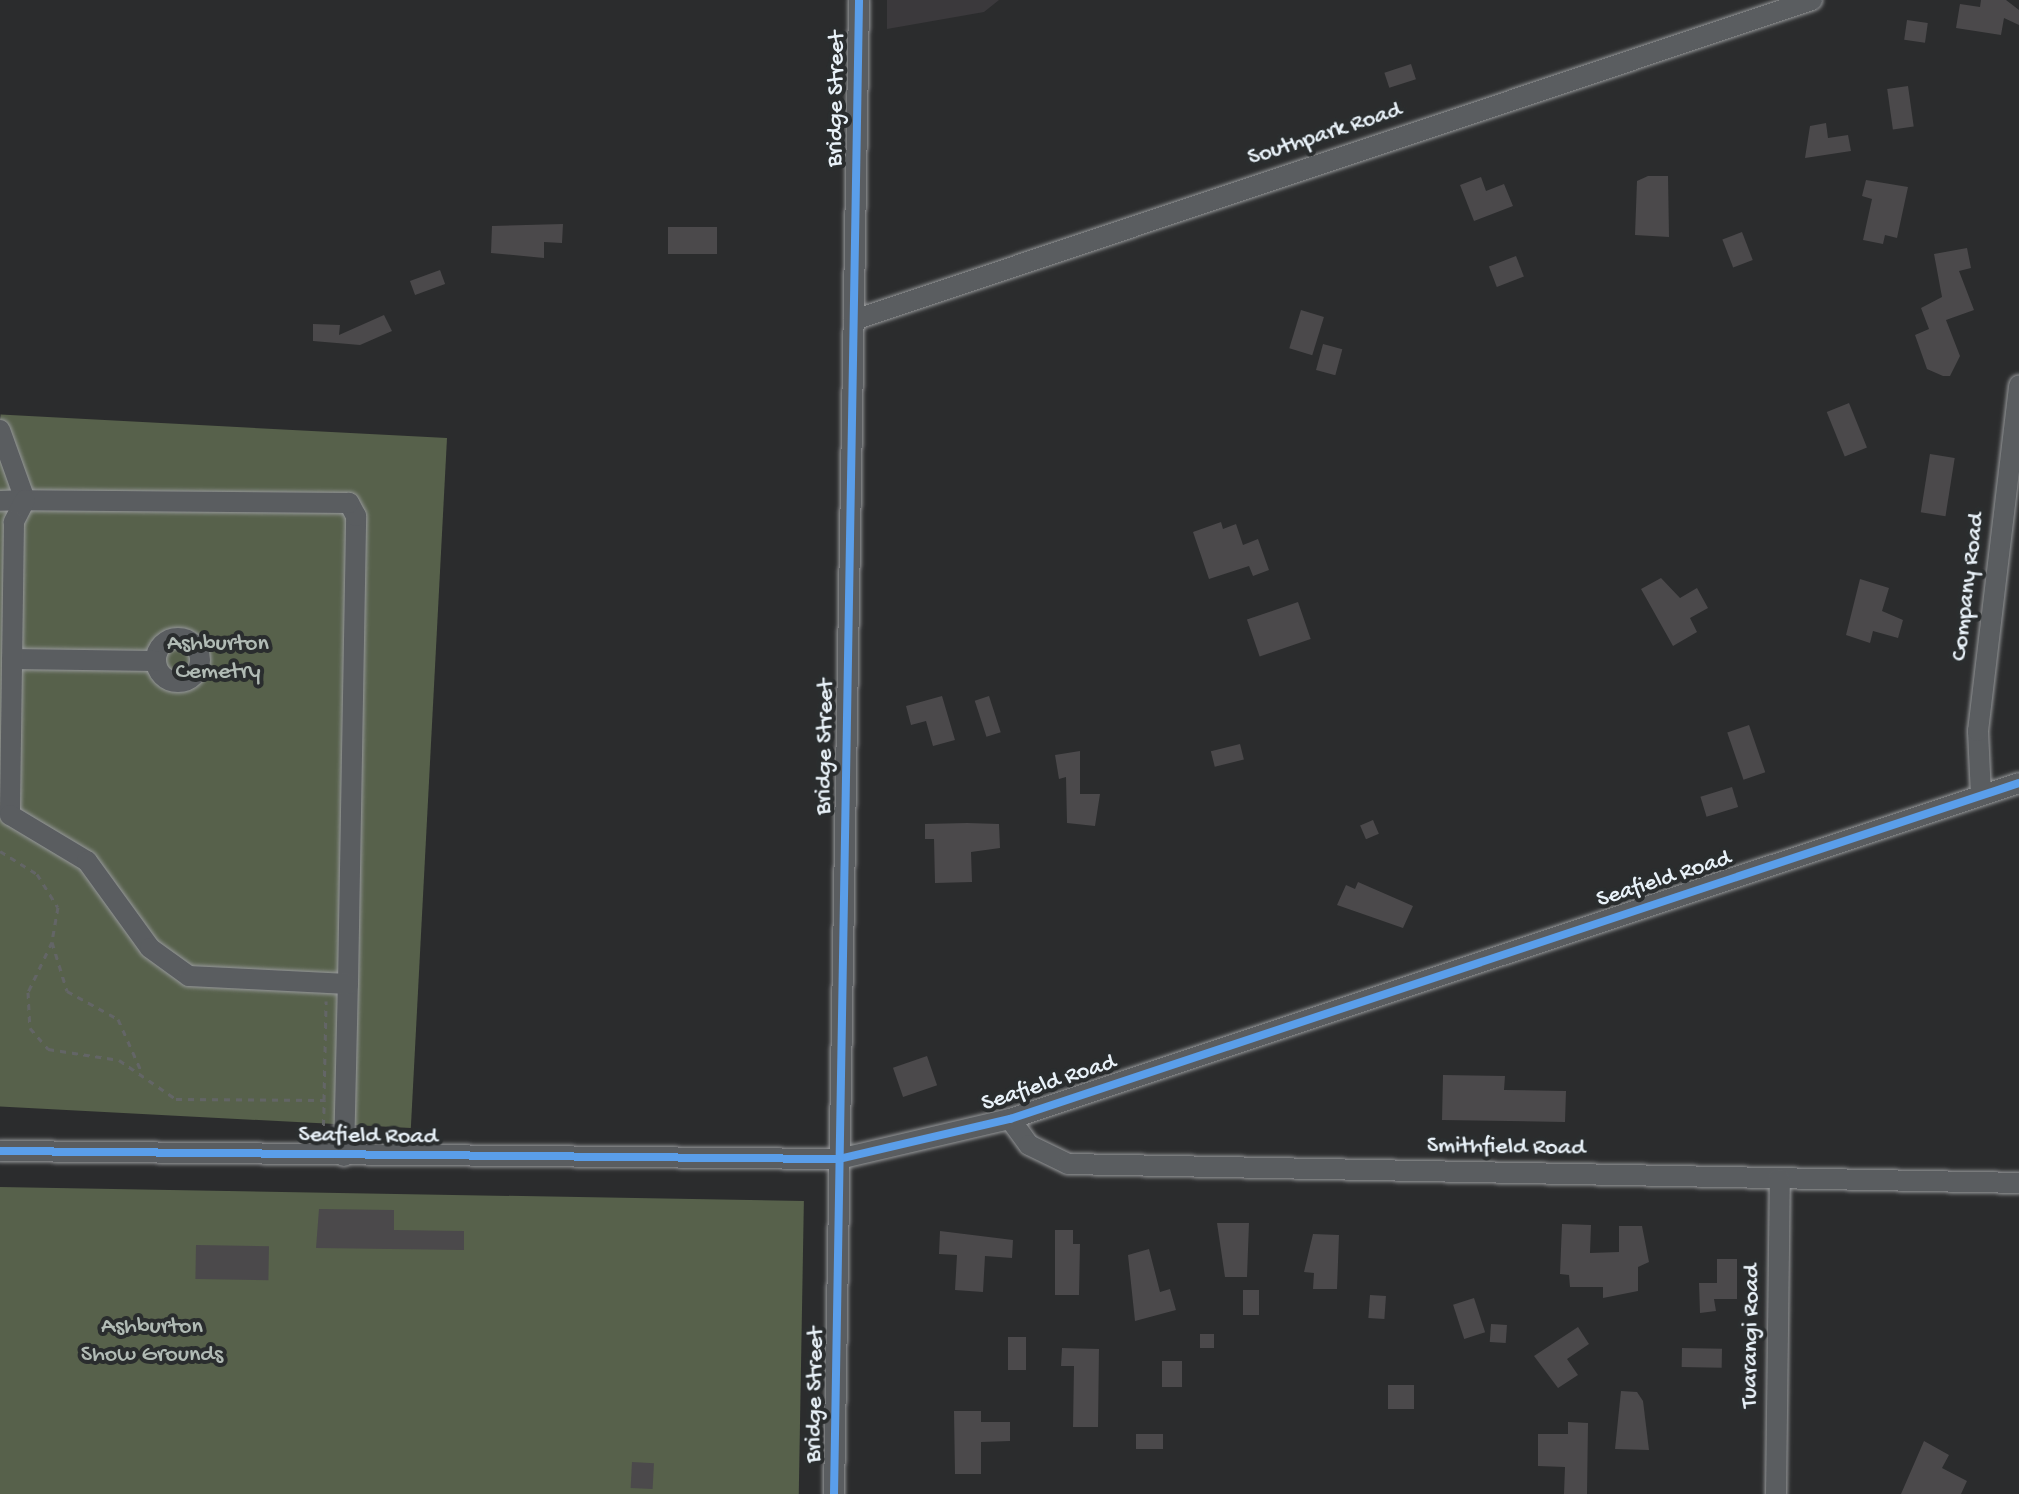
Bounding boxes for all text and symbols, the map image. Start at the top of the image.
street label: Bridge Street [821,31,853,167]
street label: Southpark Road [1244,97,1406,173]
street label: Company Road [1946,511,1992,663]
park label: Ashburton Cemetry [167,631,269,687]
street label: Bridge Street [810,679,842,815]
street label: Seafield Road [1593,845,1735,915]
street label: Seafield Road [978,1049,1120,1119]
street label: Seafield Road [298,1121,438,1153]
street label: Smithfield Road [1427,1132,1585,1164]
street label: Tuarangi Road [1736,1264,1768,1408]
park label: Ashburton Show Grounds [81,1314,223,1370]
street label: Bridge Street [800,1327,832,1463]

